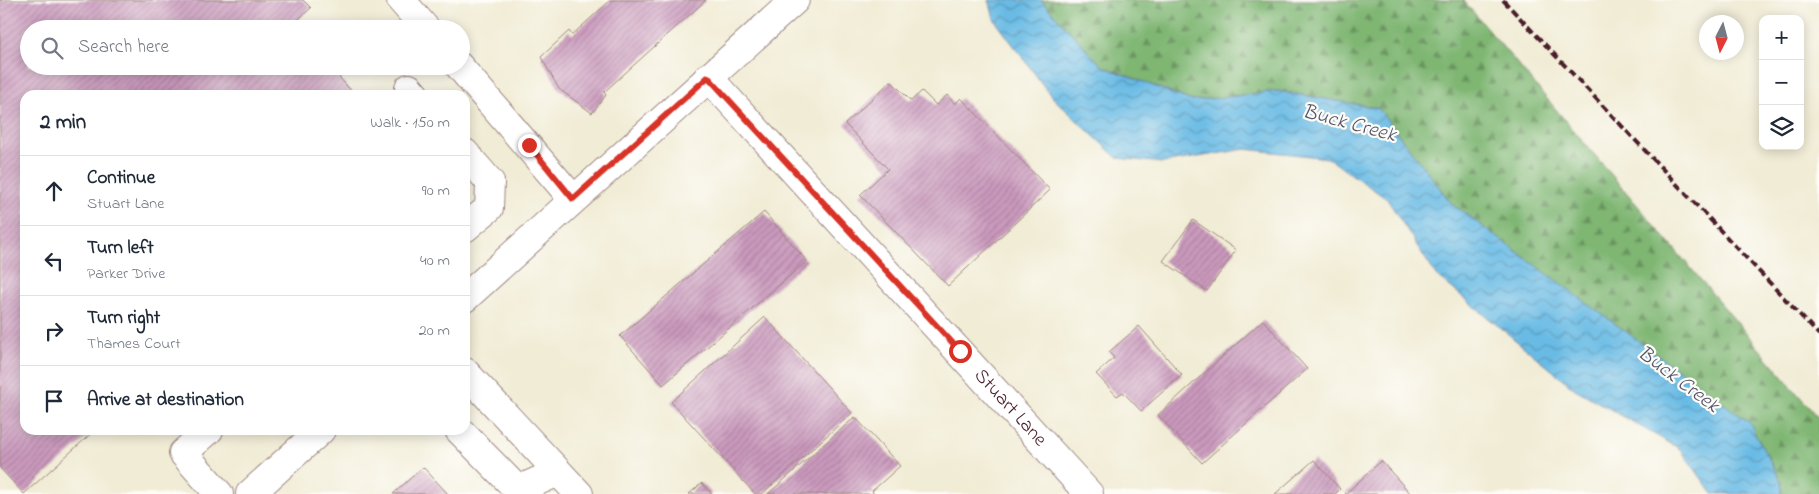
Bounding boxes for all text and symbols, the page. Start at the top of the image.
north arrow [1699,15,1744,60]
map controls [1759,15,1804,150]
button: + [1759,15,1804,60]
search box [20,20,470,75]
icon: search [38,34,66,62]
text: Search here [78,34,169,61]
button: − [1759,60,1804,105]
water label: Buck Creek [1299,97,1400,151]
button: layers [1759,105,1804,150]
text: 2 min [40,108,86,138]
text: Walk · 150 m [370,111,450,135]
route end [518,134,541,157]
text: Continue [87,165,155,192]
icon: ahead [40,177,68,205]
text: 90 m [422,179,450,203]
text: Stuart Lane [87,192,164,216]
text: Turn left [87,235,154,262]
icon: left [40,247,68,275]
text: 40 m [420,249,450,273]
text: Parker Drive [87,262,165,286]
text: Turn right [87,305,160,332]
icon: right [40,317,68,345]
text: 20 m [419,319,450,343]
text: Thames Court [87,332,181,356]
water label: Buck Creek [1631,339,1726,421]
route start [949,340,972,363]
street label: Stuart Lane [967,362,1054,453]
icon: arrive [40,387,68,415]
text: Arrive at destination [87,387,244,414]

